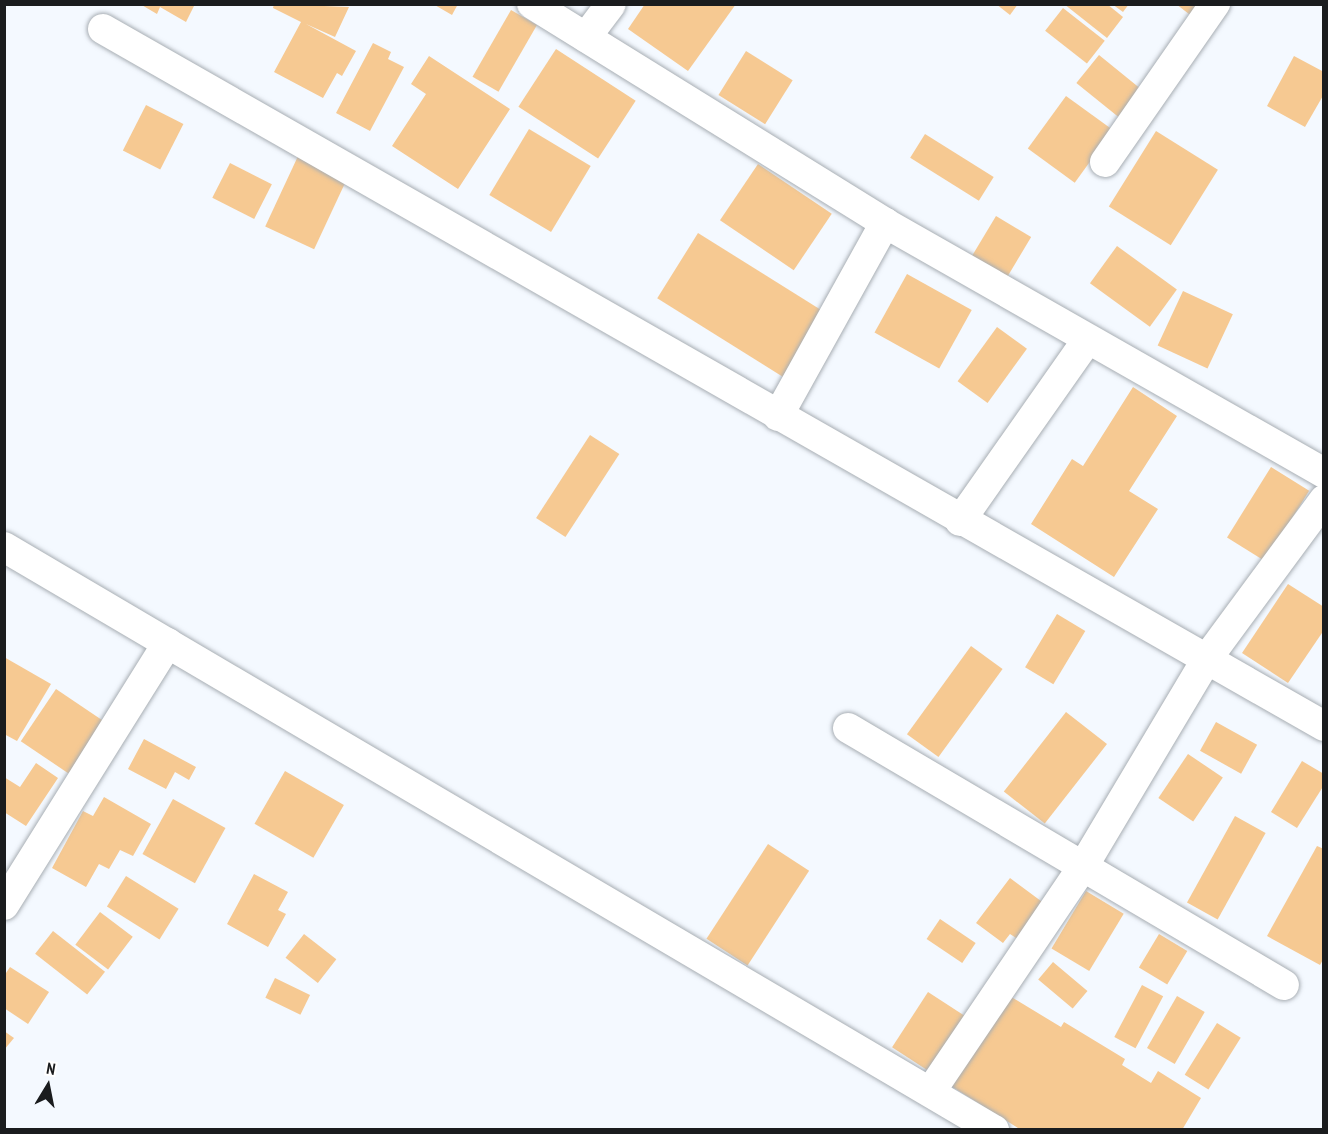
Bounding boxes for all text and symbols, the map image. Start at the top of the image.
north arrow [18,1056,78,1116]
text: N [45,1058,57,1079]

